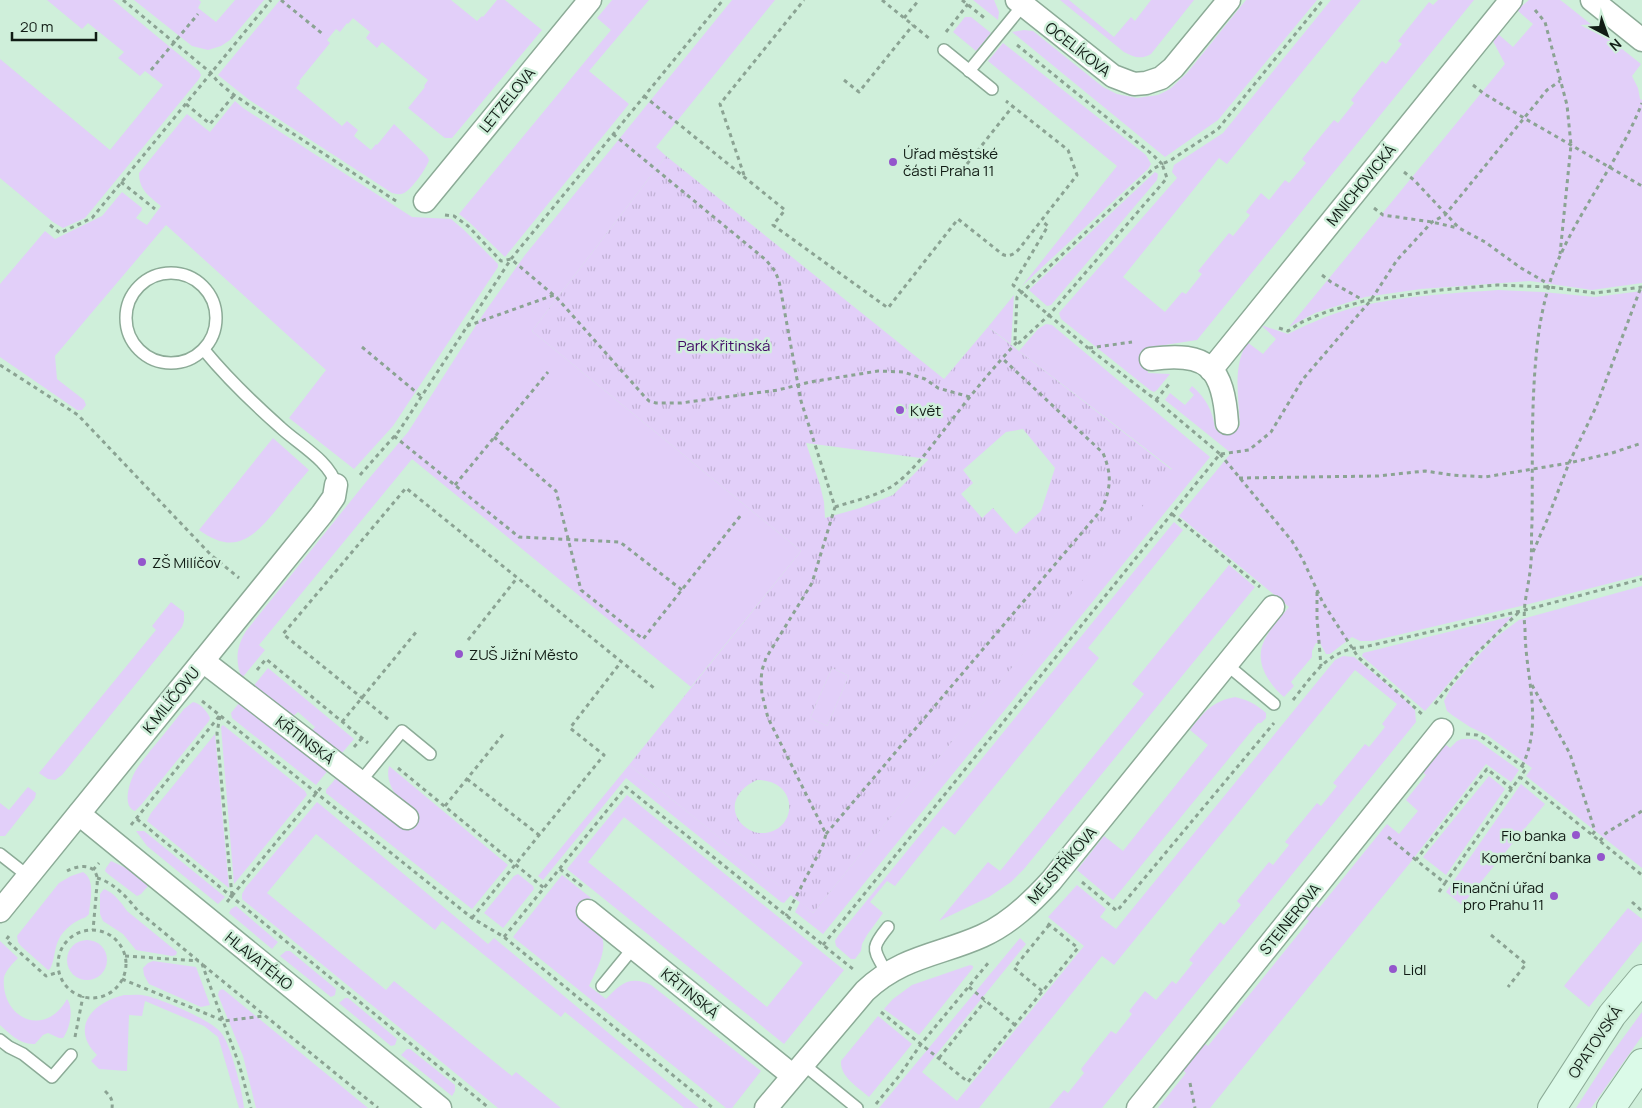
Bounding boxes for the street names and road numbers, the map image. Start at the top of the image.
street label: OCELÍKOVA [1041,17,1115,81]
street label: LETZELOVA [474,63,540,137]
street label: MNICHOVICKÁ [1322,139,1401,230]
street label: K MILÍČOVU [138,662,204,738]
street label: KŘTINSKÁ [271,711,339,769]
street label: MEJSTŘÍKOVA [1023,822,1102,908]
street label: STEINEROVA [1255,878,1326,959]
street label: HLAVATÉHO [221,927,297,995]
street label: KŘTINSKÁ [657,963,724,1023]
street label: OPATOVSKÁ [1563,1001,1627,1082]

